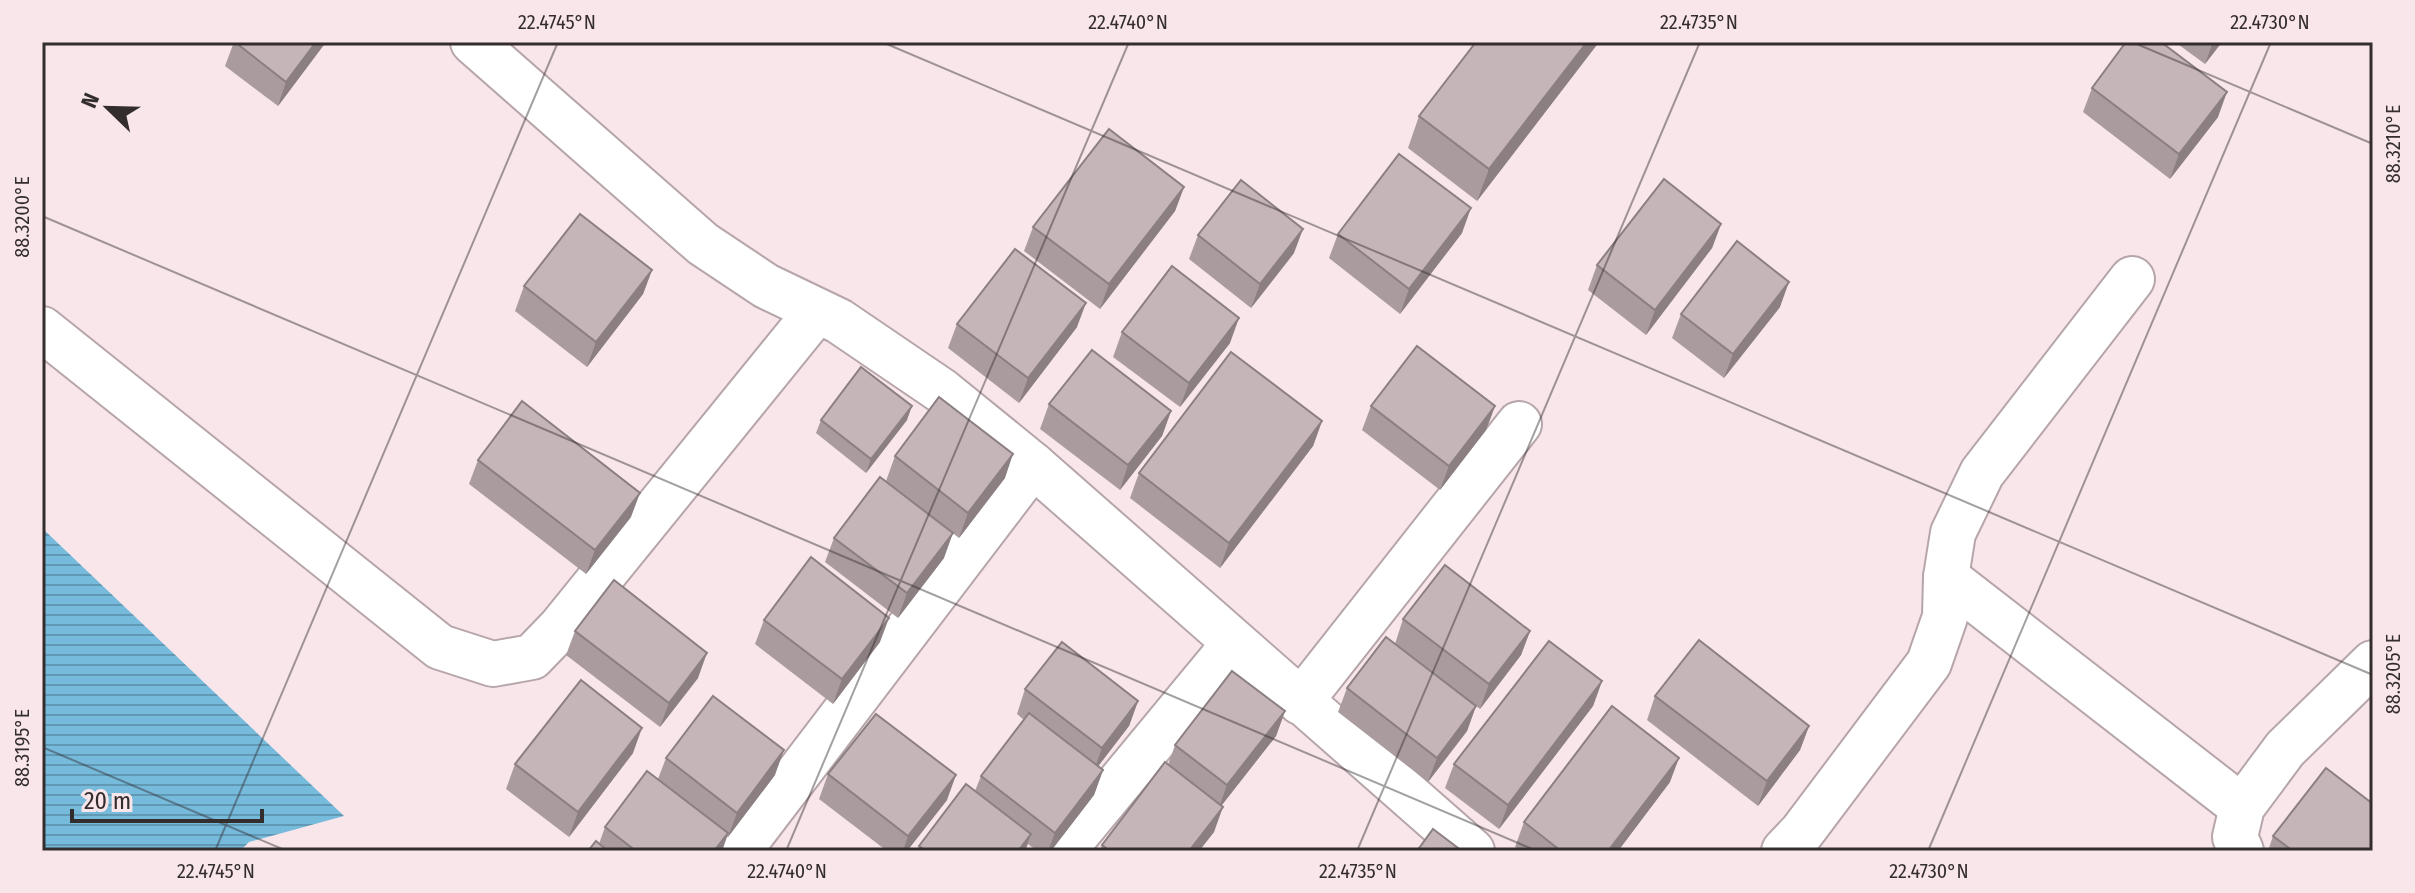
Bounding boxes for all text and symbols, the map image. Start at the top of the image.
text: 22.4745°N [518,10,596,34]
text: 22.4740°N [1088,10,1168,34]
text: 22.4735°N [1660,10,1738,34]
text: 22.4730°N [2230,10,2310,34]
north arrow [68,68,148,148]
text: N [75,89,105,112]
text: 88.3210°E [2381,105,2405,183]
text: 88.3200°E [10,176,34,258]
text: 88.3205°E [2381,634,2405,714]
text: 88.3195°E [10,709,34,787]
scale bar [72,773,262,823]
text: 20 m [84,787,131,815]
text: 22.4745°N [177,859,255,883]
text: 22.4740°N [747,859,827,883]
text: 22.4735°N [1319,859,1397,883]
text: 22.4730°N [1889,859,1969,883]

